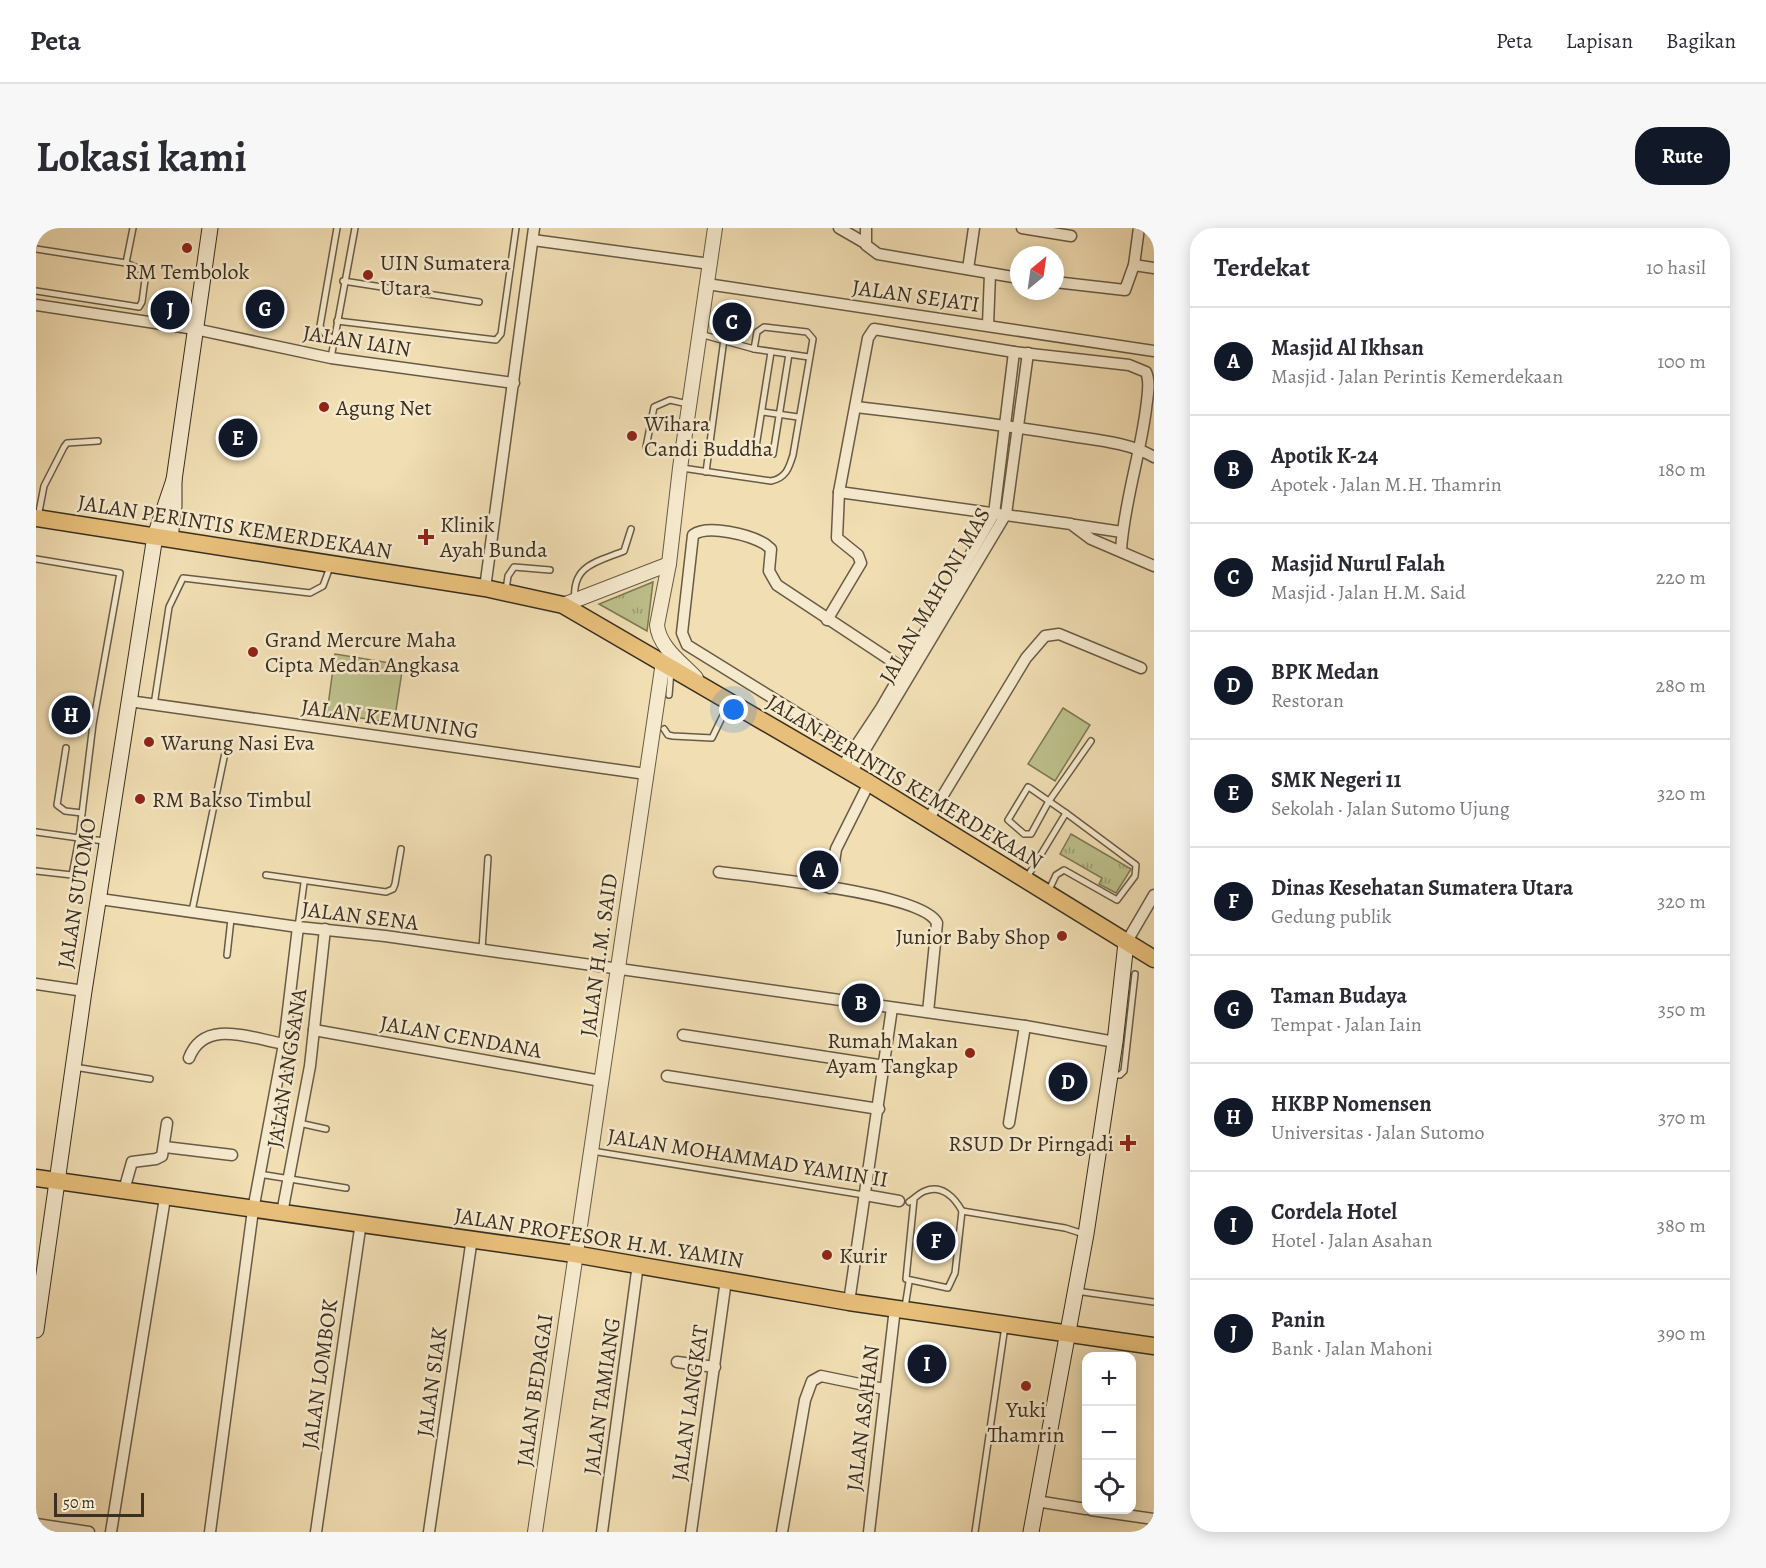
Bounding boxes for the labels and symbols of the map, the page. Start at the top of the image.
marker: RM Tembolok [180,241,194,255]
north arrow [1010,246,1064,300]
place label: UIN Sumatera Utara [380,248,512,303]
place label: RM Tembolok [125,257,249,287]
marker: UIN Sumatera Utara [361,268,375,282]
street label: JALAN SEJATI [850,272,982,320]
pin: G [246,286,284,332]
pin: J [150,288,190,332]
pin: C [712,300,752,344]
street label: JALAN IAIN [301,318,413,364]
place label: Agung Net [335,393,432,423]
marker: Agung Net [317,400,331,414]
place label: Wihara Candi Buddha [643,409,774,464]
pin: E [218,416,258,460]
marker: Wihara Candi Buddha [625,429,639,443]
street label: JALAN PERINTIS KEMERDEKAAN [76,487,394,567]
street label: JALAN MAHONI MAS [872,502,998,689]
place label: Klinik Ayah Bunda [439,510,548,565]
marker: Klinik Ayah Bunda [417,528,435,546]
place label: Grand Mercure Maha Cipta Medan Angkasa [265,625,461,680]
marker: Grand Mercure Maha Cipta Medan Angkasa [246,645,260,659]
street label: JALAN PERINTIS KEMERDEKAAN [762,688,1048,874]
pin: H [51,692,90,738]
street label: JALAN KEMUNING [299,692,481,746]
your location [719,695,748,724]
place label: Warung Nasi Eva [160,728,316,758]
marker: Warung Nasi Eva [142,735,156,749]
place label: RM Bakso Timbul [152,785,311,815]
marker: RM Bakso Timbul [133,792,147,806]
street label: JALAN SUTOMO [50,816,104,970]
pin: A [800,848,838,892]
street label: JALAN H.M. SAID [573,872,625,1039]
street label: JALAN SENA [300,894,421,938]
place label: Junior Baby Shop [895,922,1050,952]
marker: Junior Baby Shop [1055,929,1069,943]
pin: B [842,980,880,1026]
street label: JALAN ANGSANA [260,985,315,1150]
street label: JALAN CENDANA [378,1008,545,1066]
place label: Rumah Makan Ayam Tangkap [826,1026,958,1081]
marker: Rumah Makan Ayam Tangkap [963,1046,977,1060]
pin: D [1048,1060,1088,1104]
street label: JALAN MOHAMMAD YAMIN II [605,1121,890,1195]
place label: RSUD Dr Pirngadi [948,1129,1114,1159]
marker: RSUD Dr Pirngadi [1119,1134,1137,1152]
street label: JALAN PROFESOR H.M. YAMIN [452,1200,746,1276]
pin: F [916,1218,956,1264]
place label: Kurir [839,1241,887,1271]
marker: Kurir [820,1248,834,1262]
street label: JALAN LOMBOK [295,1297,345,1451]
street label: JALAN BEDAGAI [509,1312,561,1468]
street label: JALAN TAMIANG [576,1316,628,1477]
street label: JALAN LANGKAT [664,1323,716,1483]
street label: JALAN SIAK [409,1325,455,1439]
pin: I [908,1342,946,1386]
street label: JALAN ASAHAN [839,1343,887,1493]
marker: Yuki Thamrin [1019,1379,1033,1393]
place label: Yuki Thamrin [987,1395,1065,1450]
scale bar [54,1490,144,1518]

